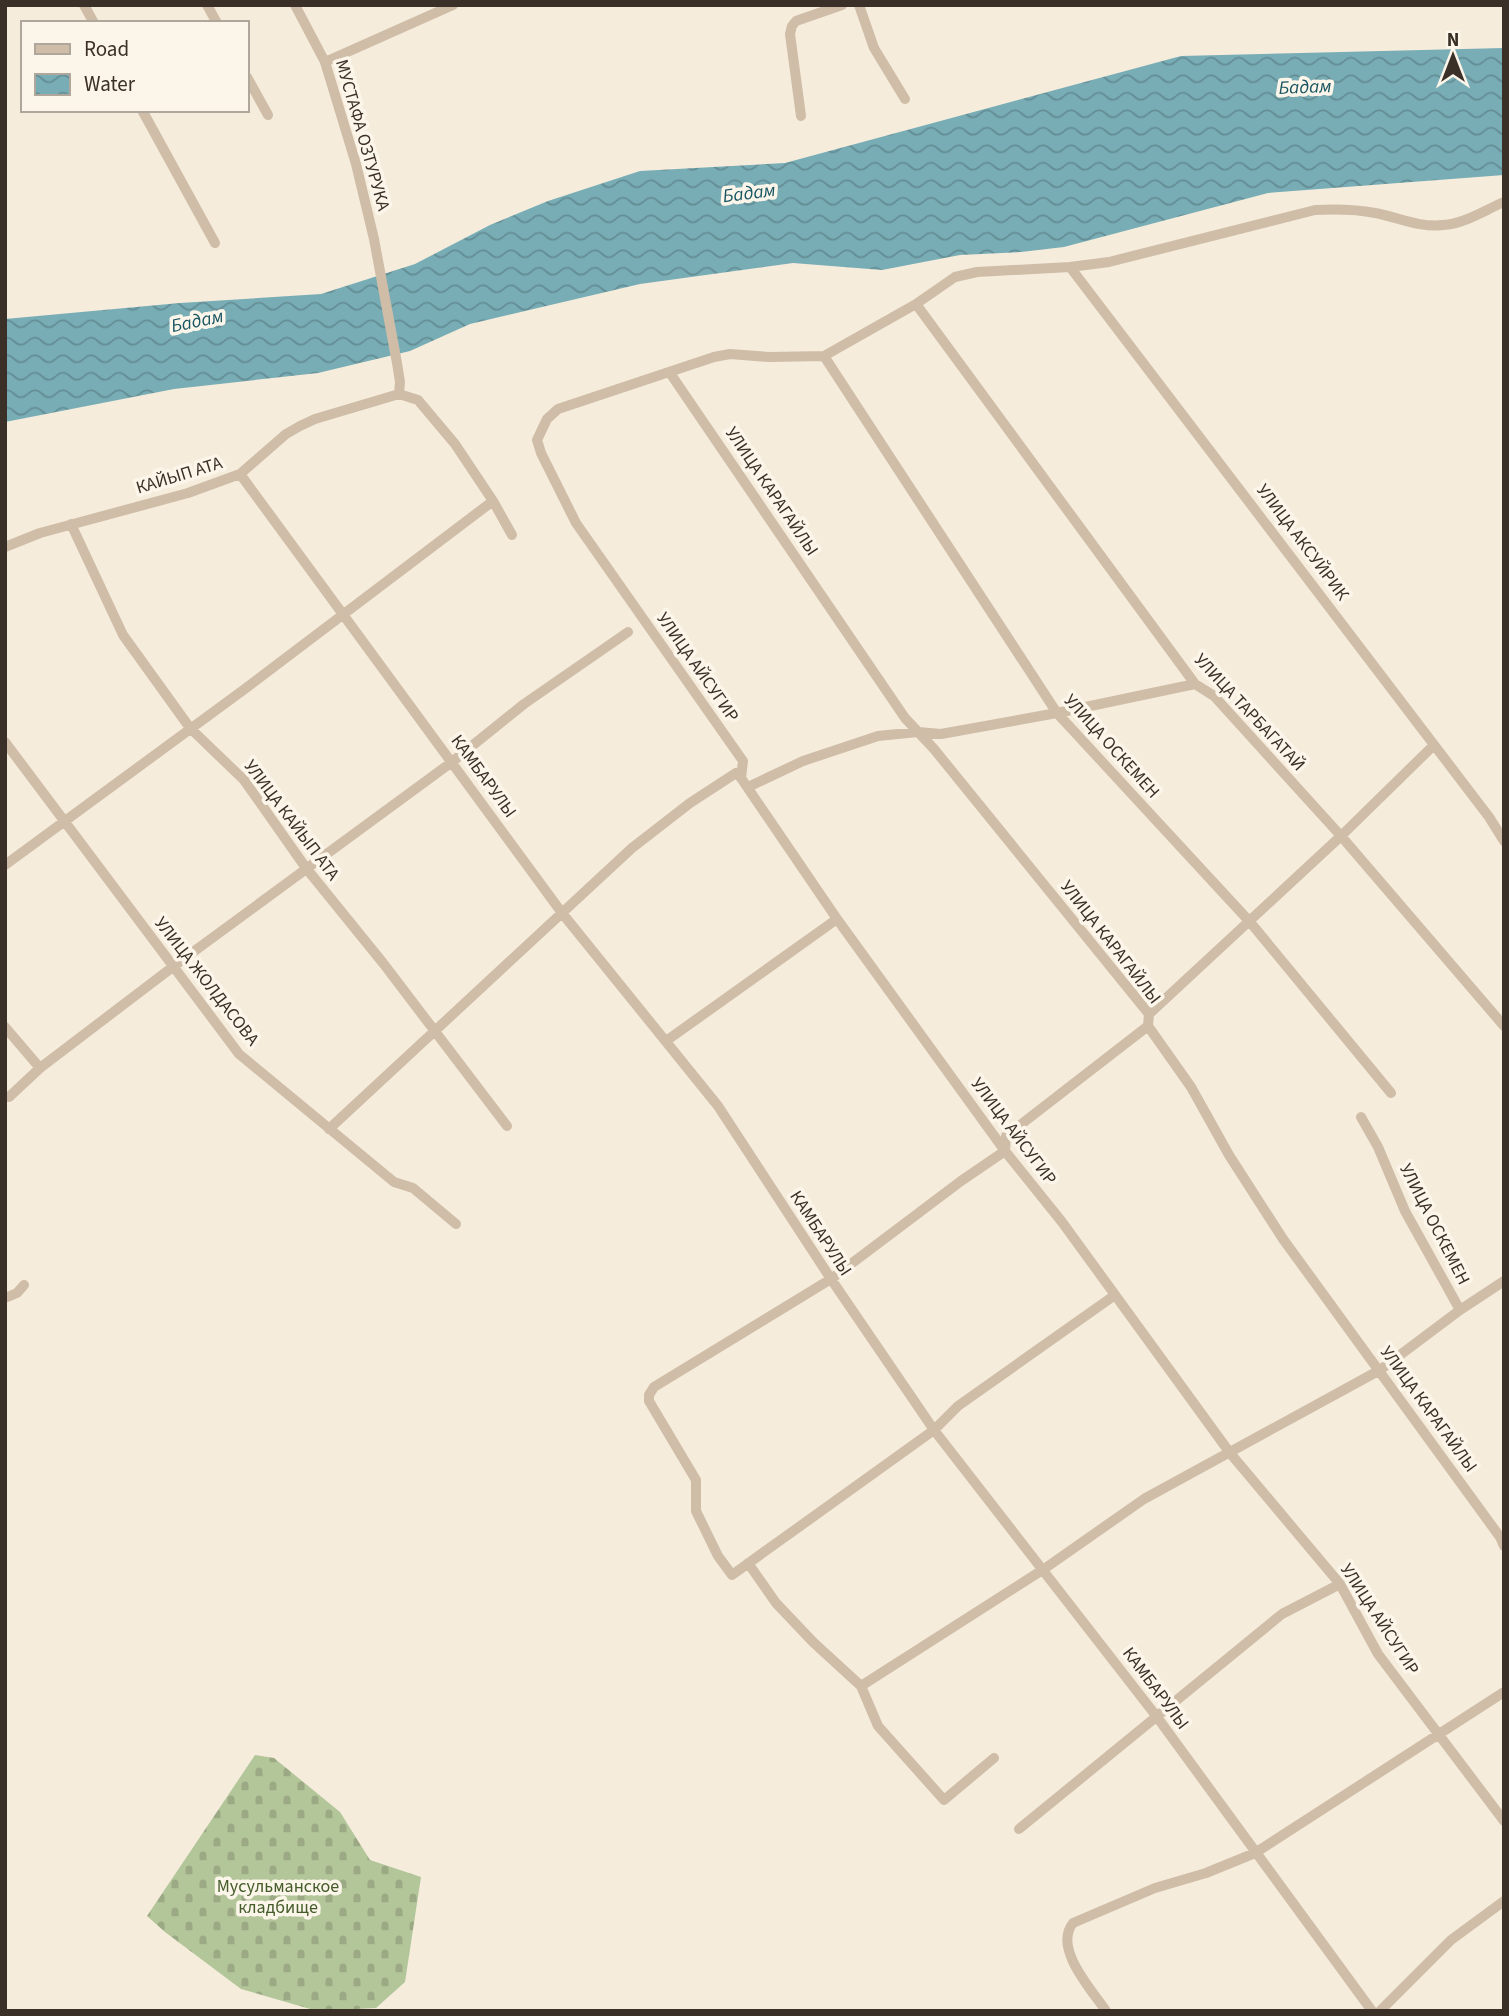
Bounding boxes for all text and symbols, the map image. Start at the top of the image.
legend [21,21,248,112]
north arrow [1418,21,1488,91]
text: N [1447,27,1459,54]
text: Road [84,34,129,64]
street label: МУСТАФА ОЗТУРУКА [329,57,396,214]
text: Water [84,69,136,99]
water label: Бадам [1278,73,1332,102]
water label: Бадам [721,177,777,210]
water label: Бадам [169,303,226,340]
street label: УЛИЦА КАРАГАЙЛЫ [719,422,824,561]
street label: КАЙЫП АТА [133,450,226,500]
street label: УЛИЦА АКСУЙРИК [1250,479,1355,606]
street label: УЛИЦА АЙСУГИР [651,608,745,727]
street label: УЛИЦА ТАРБАГАТАЙ [1188,648,1311,777]
street label: УЛИЦА ОСКЕМЕН [1058,689,1165,804]
street label: КАМБАРУЛЫ [445,730,522,823]
street label: УЛИЦА КАЙЫП АТА [238,755,345,886]
street label: УЛИЦА КАРАГАЙЛЫ [1054,875,1167,1009]
street label: УЛИЦА ЖОЛДАСОВА [148,912,265,1051]
street label: УЛИЦА АЙСУГИР [965,1073,1062,1190]
street label: УЛИЦА ОСКЕМЕН [1393,1159,1476,1289]
street label: КАМБАРУЛЫ [784,1186,858,1281]
street label: УЛИЦА КАРАГАЙЛЫ [1374,1341,1483,1478]
street label: УЛИЦА АЙСУГИР [1334,1559,1425,1680]
street label: КАМБАРУЛЫ [1116,1642,1195,1735]
park label: Мусульманское кладбище [217,1874,339,1920]

